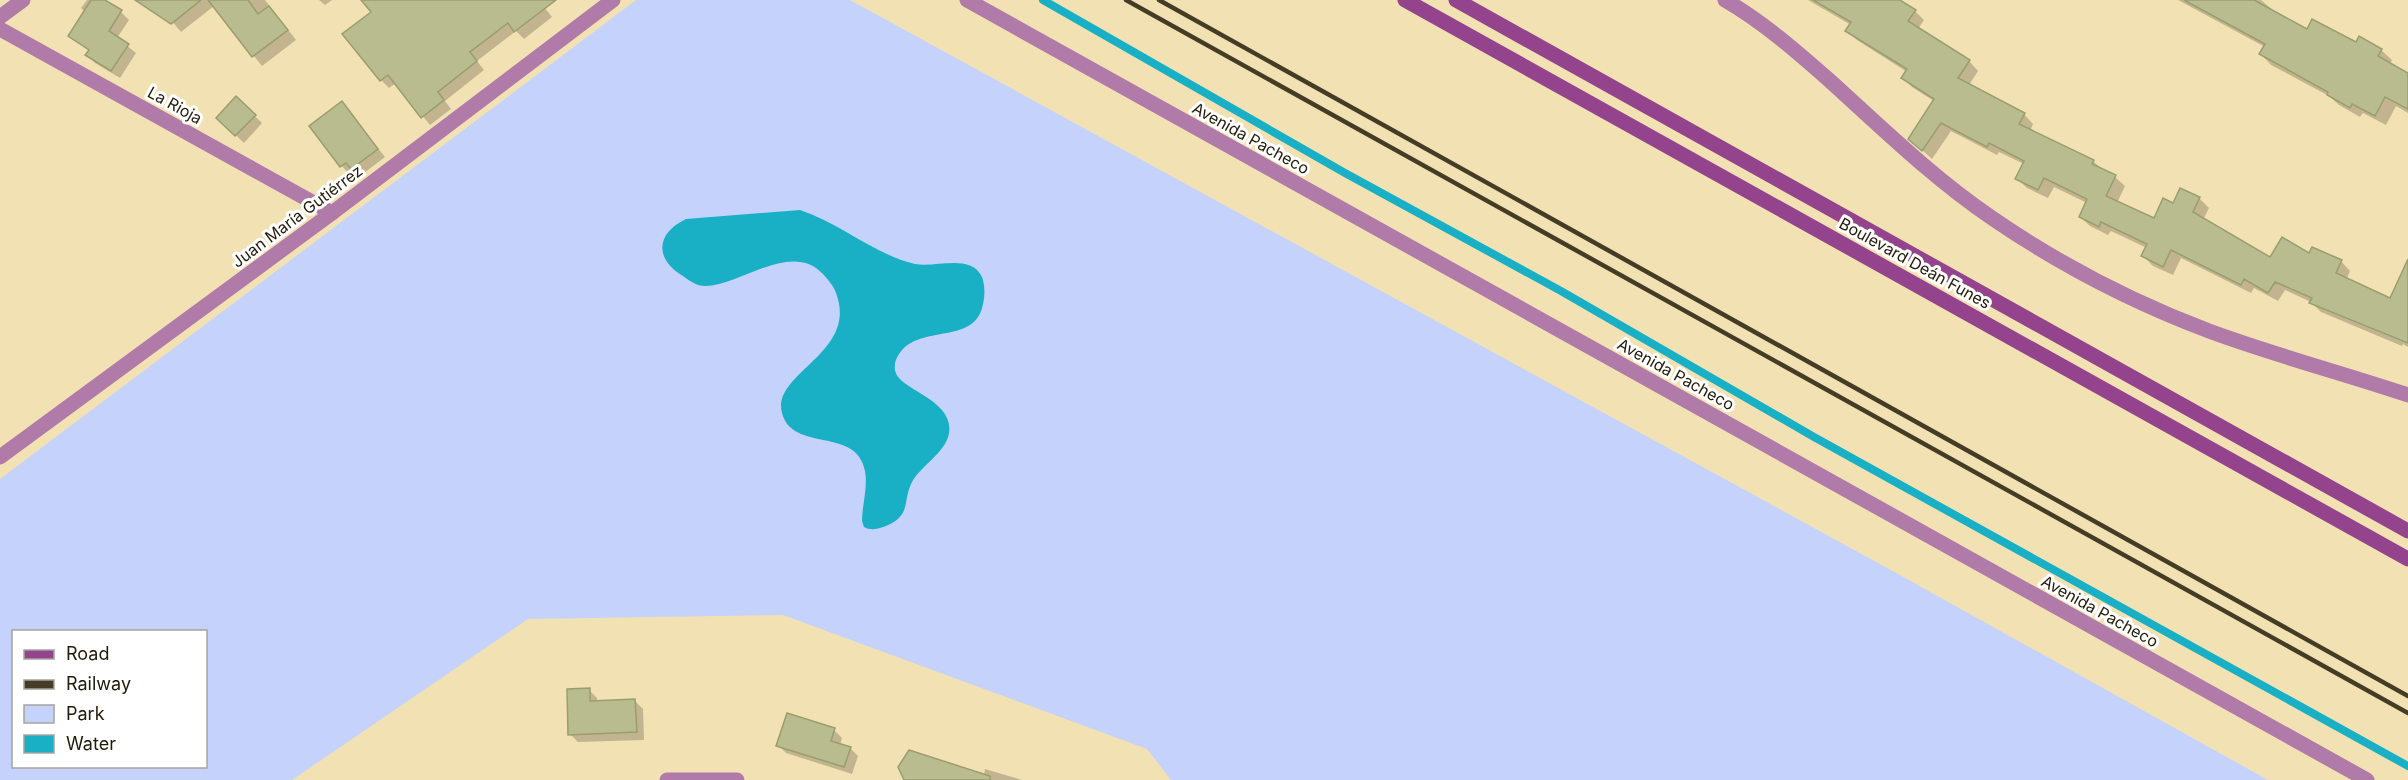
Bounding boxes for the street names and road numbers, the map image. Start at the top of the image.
street label: La Rioja [144,82,206,128]
street label: Avenida Pacheco [1189,98,1313,178]
street label: Juan María Gutiérrez [228,160,366,272]
street label: Boulevard Deán Funes [1836,213,1994,313]
street label: Avenida Pacheco [1614,334,1738,414]
street label: Avenida Pacheco [2038,571,2162,651]

